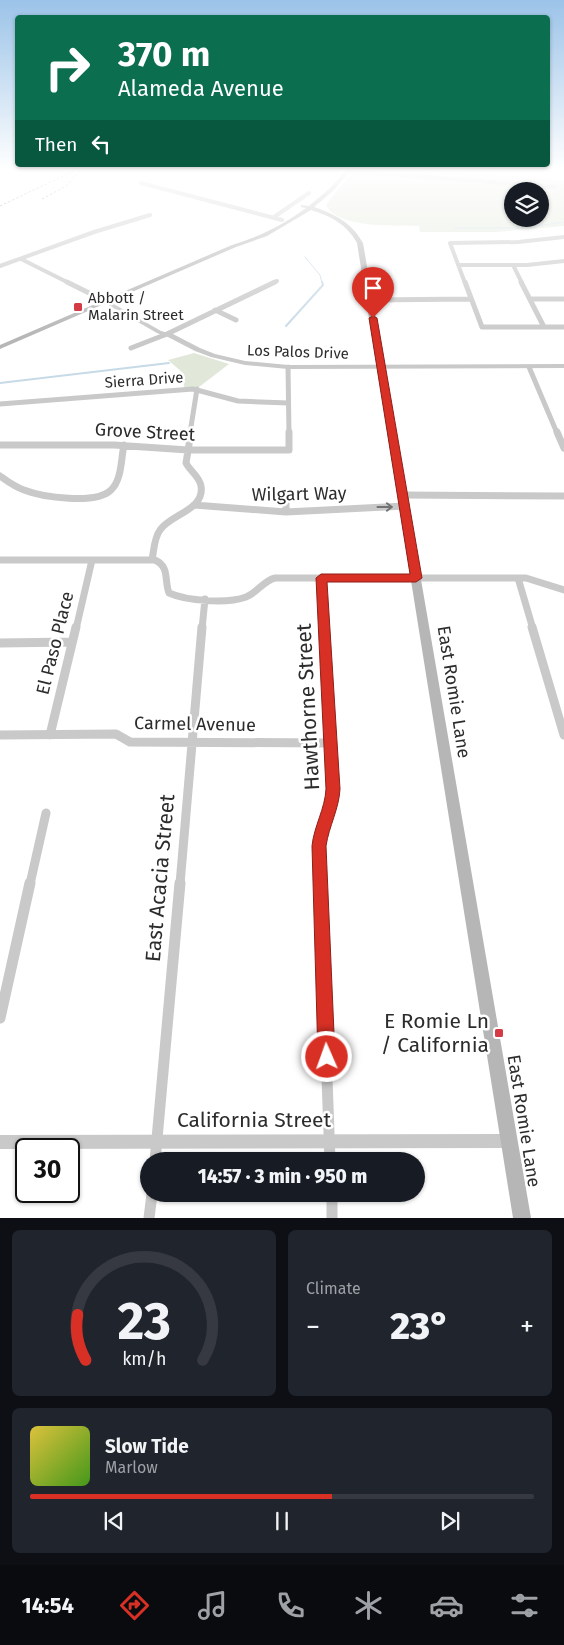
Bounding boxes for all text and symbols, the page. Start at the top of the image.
text: 370 m [118,33,210,75]
icon: right [35,35,100,100]
text: Alameda Avenue [118,75,284,102]
icon: left [87,130,115,158]
text: Then [35,133,77,156]
map controls [504,182,549,227]
button: layers [504,182,549,227]
pin [352,267,394,318]
icon: arrive [359,274,387,302]
place label: Abbott / Malarin Street [88,289,184,324]
marker: Abbott / Malarin Street [72,301,84,313]
street label: Los Palos Drive [247,341,349,363]
street label: Sierra Drive [104,368,184,392]
street label: Grove Street [94,418,196,446]
street label: Wilgart Way [251,482,347,506]
one-way arrow [377,502,393,511]
street label: El Paso Place [32,589,78,697]
street label: Hawthorne Street [291,622,325,791]
street label: East Romie Lane [433,624,475,760]
street label: Carmel Avenue [134,712,256,736]
street label: East Acacia Street [140,793,180,963]
place label: E Romie Ln / California [381,1008,489,1058]
marker: E Romie Ln / California [493,1027,505,1039]
position arrow [300,1030,352,1082]
street label: East Romie Lane [503,1053,545,1189]
street label: California Street [177,1107,332,1133]
speed limit sign: 30 [15,1138,80,1203]
text: 14:57 · 3 min · 950 m [198,1165,367,1188]
text: Climate [306,1279,361,1298]
text: 23 [117,1290,171,1353]
text: 23° [390,1303,450,1349]
text: − [306,1310,320,1343]
text: + [520,1310,534,1343]
text: km/h [122,1348,166,1370]
text: Slow Tide [105,1435,189,1458]
text: Marlow [105,1458,158,1477]
icon: previous [100,1507,128,1535]
icon: pause [268,1507,296,1535]
icon: next [436,1507,464,1535]
icon: directions [117,1588,152,1623]
icon: music [195,1588,230,1623]
icon: phone [273,1588,308,1623]
icon: climate [351,1588,386,1623]
icon: car [429,1588,464,1623]
icon: filters [507,1588,542,1623]
text: 14:54 [22,1592,74,1619]

